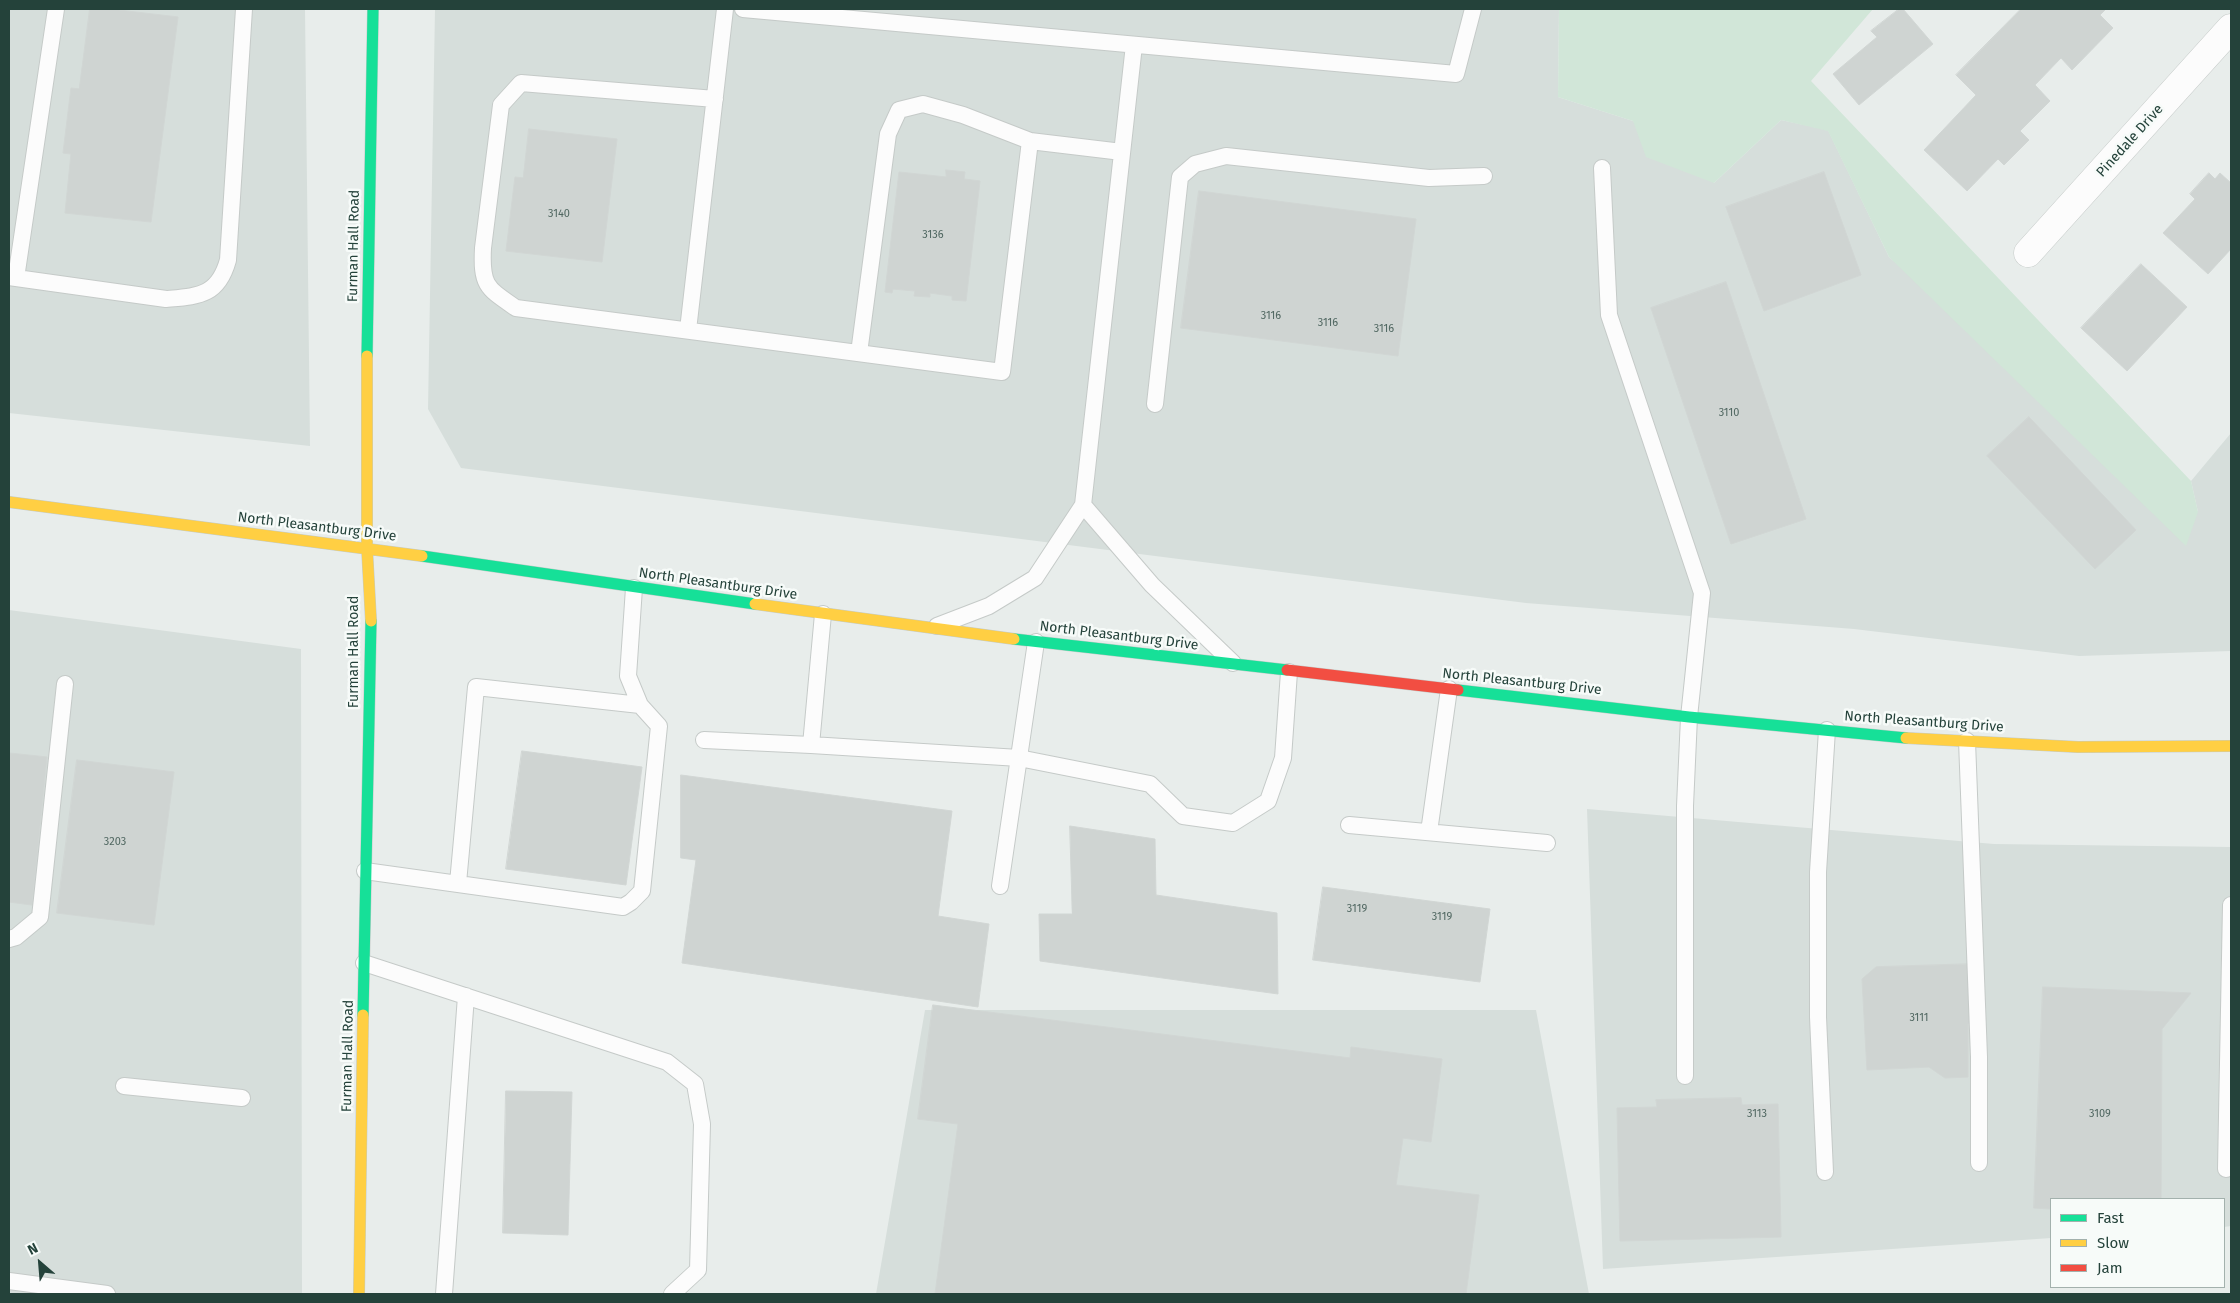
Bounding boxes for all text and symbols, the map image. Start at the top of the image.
street label: Pinedale Drive [2093,101,2167,181]
street label: Furman Hall Road [345,190,363,302]
house number: 3140 [548,207,570,221]
house number: 3136 [922,228,944,242]
house number: 3116 [1261,309,1281,323]
house number: 3116 [1318,316,1338,330]
house number: 3116 [1374,322,1394,336]
house number: 3110 [1719,406,1739,420]
street label: North Pleasantburg Drive [237,509,397,545]
street label: North Pleasantburg Drive [638,565,798,603]
street label: Furman Hall Road [346,596,362,708]
street label: North Pleasantburg Drive [1039,618,1199,654]
street label: North Pleasantburg Drive [1442,665,1602,699]
street label: North Pleasantburg Drive [1844,708,2004,736]
house number: 3203 [104,835,126,849]
house number: 3119 [1347,902,1367,916]
house number: 3119 [1432,910,1452,924]
street label: Furman Hall Road [339,1000,357,1112]
house number: 3111 [1909,1011,1929,1025]
house number: 3113 [1747,1107,1767,1121]
house number: 3109 [2089,1107,2111,1121]
legend [2050,1198,2225,1288]
text: Fast [2097,1209,2124,1227]
text: Slow [2097,1234,2129,1252]
north arrow [15,1238,65,1288]
text: N [25,1240,41,1259]
text: Jam [2097,1259,2123,1277]

